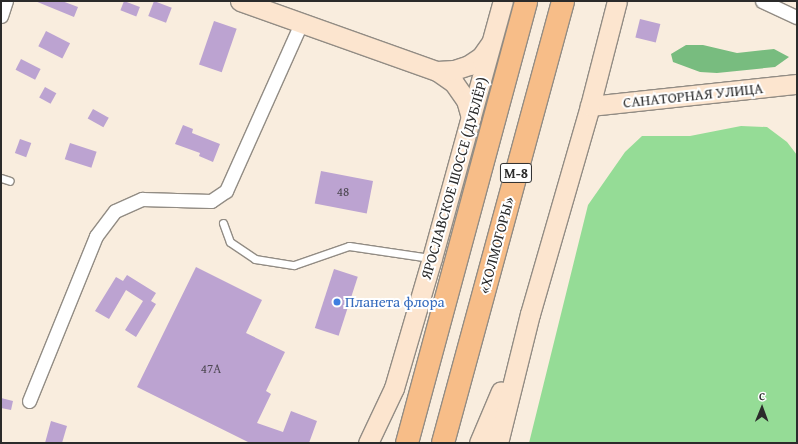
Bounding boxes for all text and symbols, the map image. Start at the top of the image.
street label: ЯРОСЛАВСКОЕ ШОССЕ (ДУБЛЁР) [416,75,492,281]
street label: САНАТОРНАЯ УЛИЦА [622,79,764,111]
road number: М-8 [499,161,533,185]
house number: 48 [337,184,349,200]
street label: «ХОЛМОГОРЫ» [474,195,518,295]
place label: Планета флора [345,293,445,311]
marker: Планета флора [332,297,342,307]
house number: 47А [201,361,221,377]
north arrow [742,388,782,428]
text: С [759,388,765,404]

